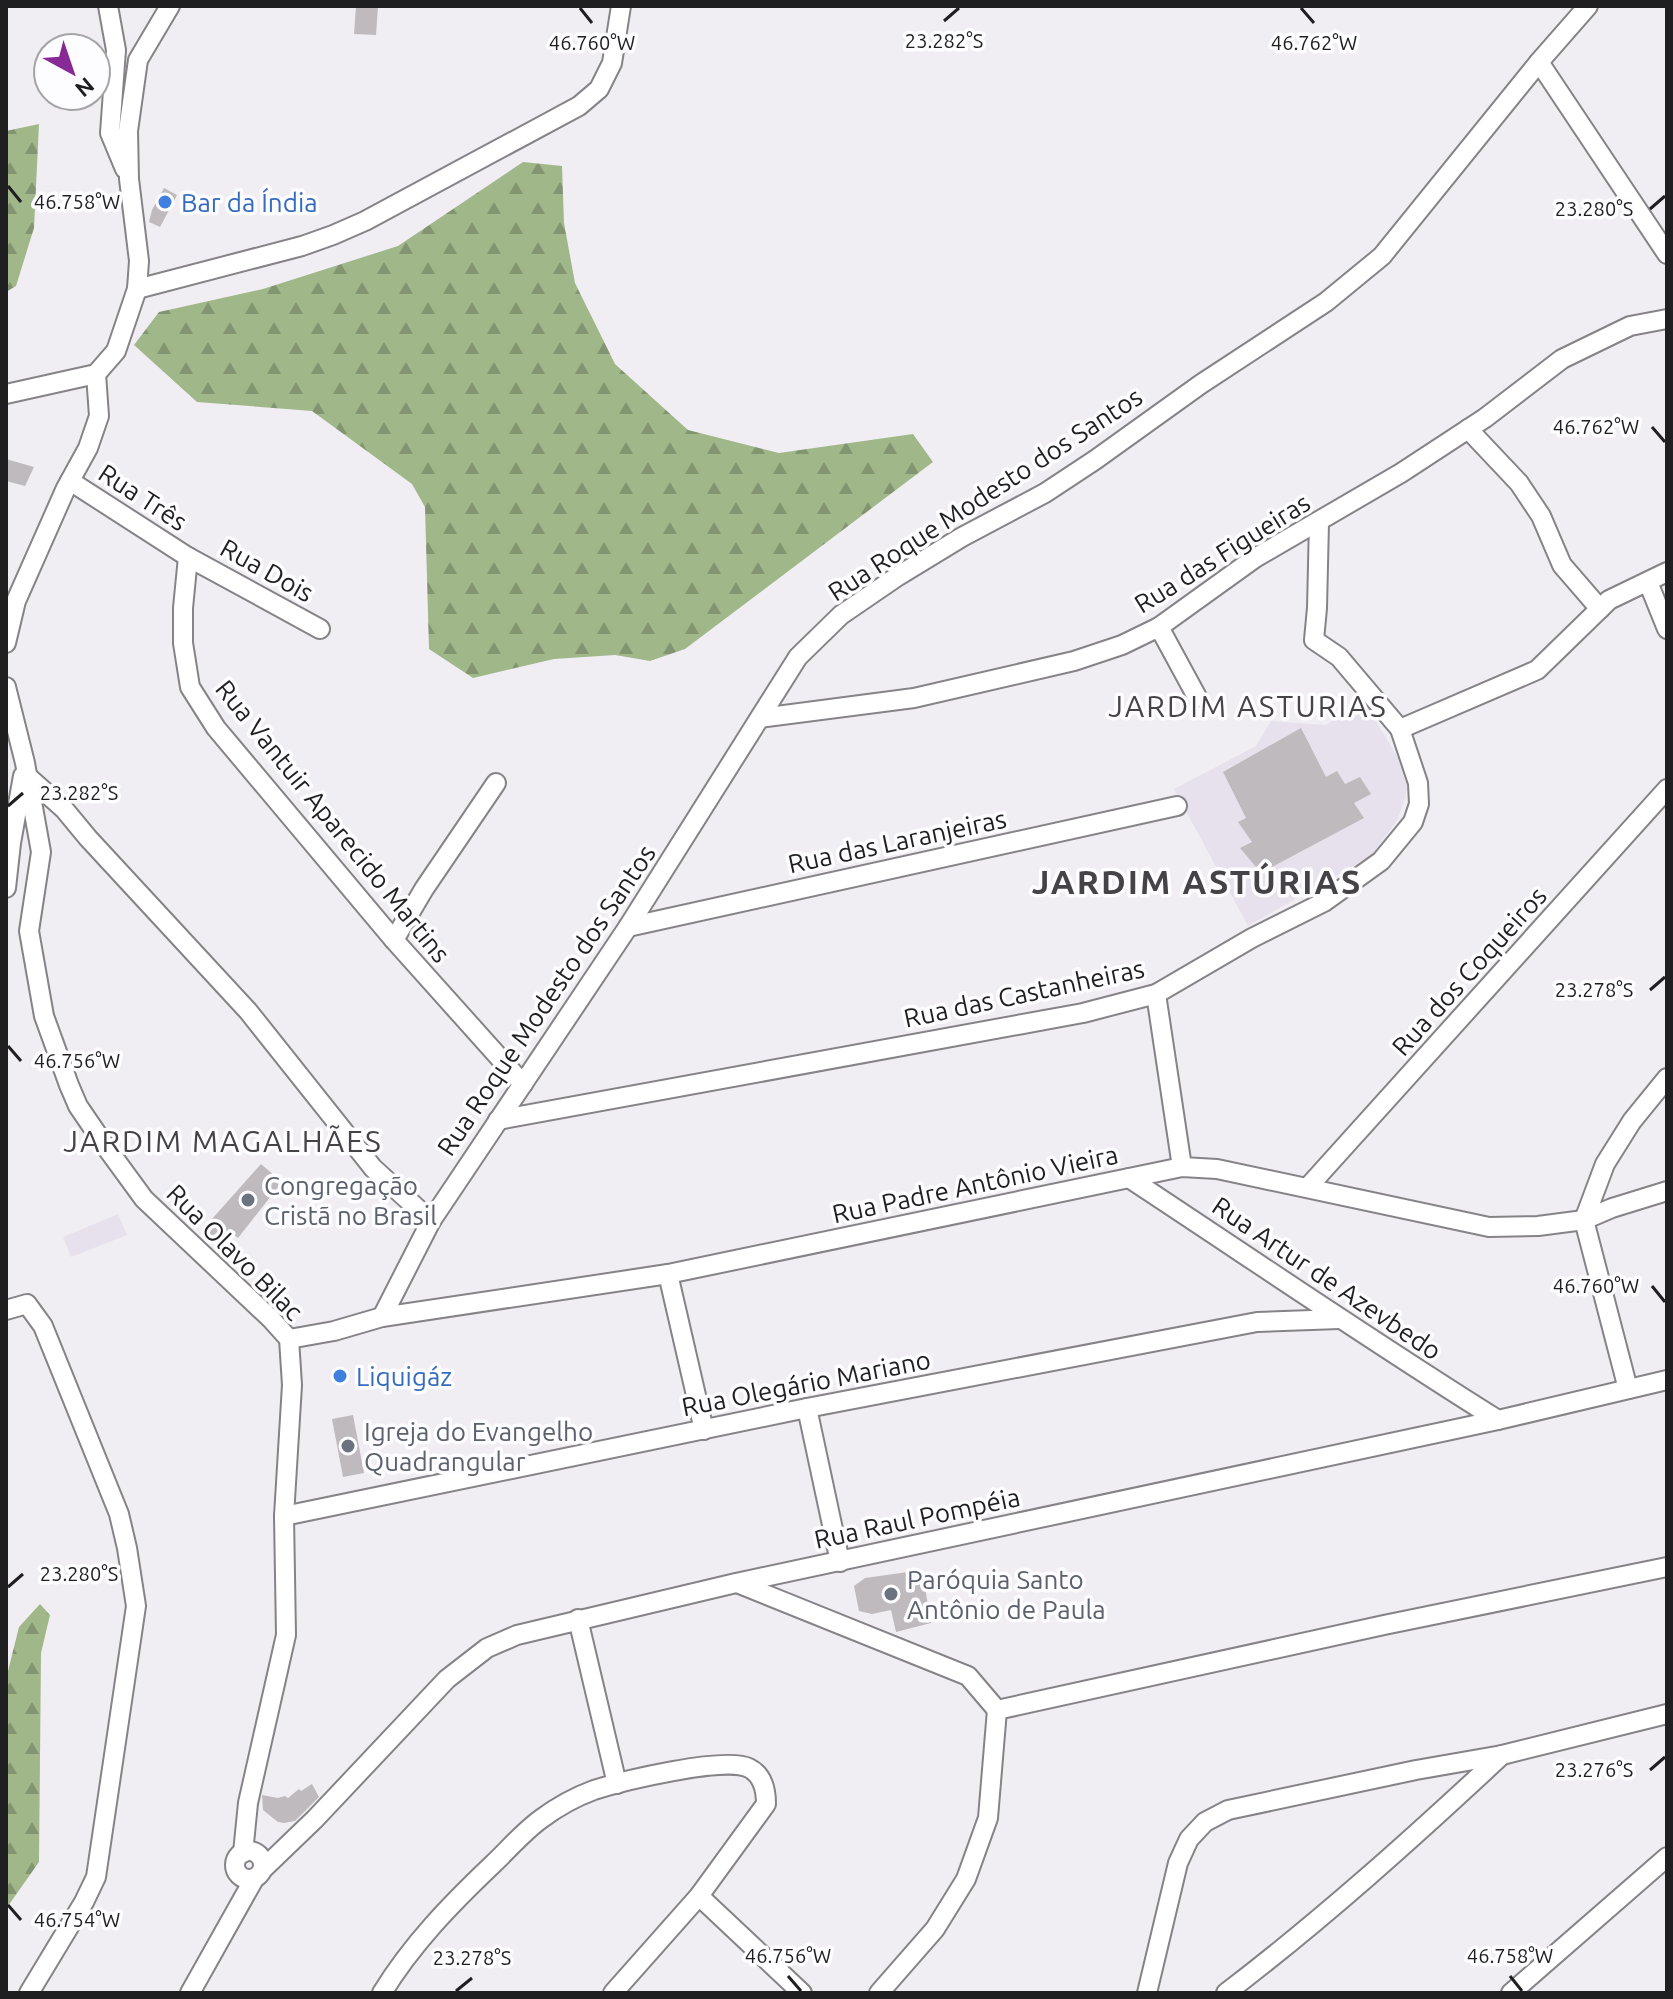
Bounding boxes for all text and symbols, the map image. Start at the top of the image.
text: 23.282°S [905,29,983,52]
text: 46.760°W [549,31,635,54]
text: 46.762°W [1271,31,1357,54]
north arrow [32,32,112,112]
text: N [71,73,100,103]
place label: Bar da Índia [181,187,318,217]
text: 46.758°W [34,190,120,213]
marker: Bar da Índia [156,193,174,211]
text: 23.280°S [1555,197,1633,220]
street label: Rua Roque Modesto dos Santos [823,382,1147,606]
text: 46.762°W [1553,415,1639,438]
street label: Rua Três [93,458,193,536]
street label: Rua das Figueiras [1129,487,1315,619]
street label: Rua Dois [216,533,318,607]
street label: Rua Vantuir Aparecido Martins [210,674,456,968]
district label: JARDIM ASTURIAS [1108,689,1388,723]
text: 23.282°S [40,781,118,804]
street label: Rua das Laranjeiras [785,804,1009,878]
street label: Rua Roque Modesto dos Santos [431,839,661,1161]
district label: JARDIM ASTÚRIAS [1032,862,1362,900]
street label: Rua dos Coqueiros [1386,881,1552,1061]
street label: Rua das Castanheiras [901,953,1147,1033]
text: 23.278°S [1555,978,1633,1001]
text: 46.756°W [34,1049,120,1072]
district label: JARDIM MAGALHÃES [63,1124,383,1158]
street label: Rua Padre Antônio Vieira [829,1140,1121,1228]
place label: Congregação Cristã no Brasil [264,1171,437,1230]
street label: Rua Olavo Bilac [161,1178,309,1326]
marker: Congregação Cristã no Brasil [239,1191,257,1209]
street label: Rua Artur de Azevbedo [1207,1191,1447,1365]
text: 46.760°W [1553,1274,1639,1297]
street label: Rua Olegário Mariano [679,1345,933,1421]
place label: Liquigáz [356,1362,452,1391]
marker: Liquigáz [331,1367,349,1385]
place label: Igreja do Evangelho Quadrangular [364,1417,593,1476]
marker: Igreja do Evangelho Quadrangular [339,1437,357,1455]
street label: Rua Raul Pompéia [811,1482,1023,1554]
text: 23.280°S [40,1562,118,1585]
place label: Paróquia Santo Antônio de Paula [907,1565,1106,1624]
marker: Paróquia Santo Antônio de Paula [882,1585,900,1603]
text: 23.276°S [1555,1758,1633,1781]
text: 46.754°W [34,1908,120,1931]
text: 46.756°W [745,1944,831,1967]
text: 46.758°W [1467,1944,1553,1967]
text: 23.278°S [433,1946,511,1969]

